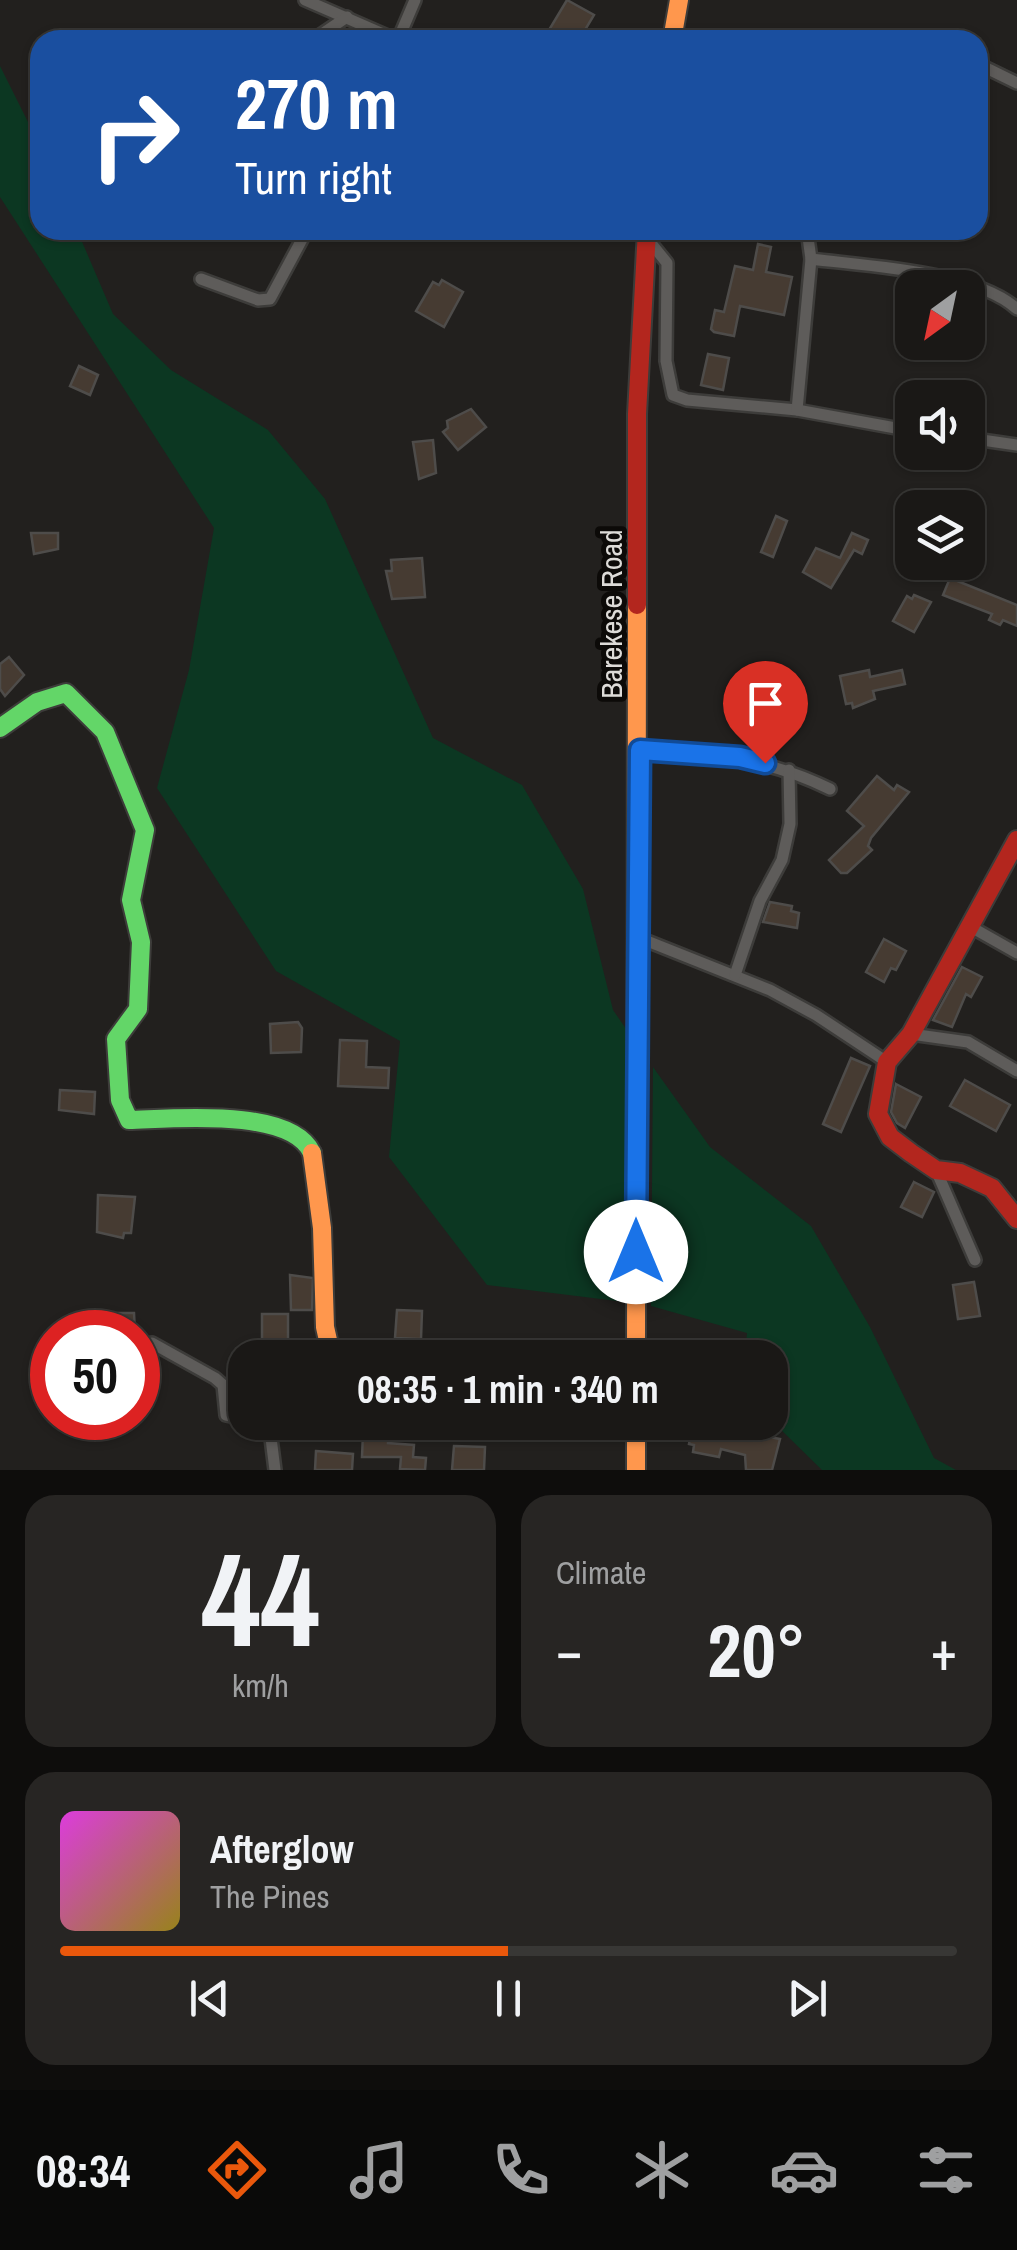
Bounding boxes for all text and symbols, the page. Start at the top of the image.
text: 270 m [235,57,398,151]
icon: right [70,70,200,200]
text: Turn right [235,147,392,208]
north arrow [895,270,985,360]
map controls [895,270,985,580]
button: sound [895,380,985,470]
button: layers [895,490,985,580]
street label: Barekese Road [591,529,631,699]
pin [723,661,808,764]
icon: arrive [738,676,793,731]
position arrow [584,1200,688,1304]
speed limit sign: 50 [30,1310,160,1440]
text: 08:35 · 1 min · 340 m [357,1364,659,1415]
text: 44 [201,1511,320,1687]
text: Climate [556,1551,646,1594]
text: 20° [707,1599,806,1700]
text: − [556,1613,582,1687]
text: + [931,1613,957,1687]
text: km/h [232,1664,289,1707]
text: Afterglow [210,1824,354,1875]
text: The Pines [210,1875,330,1918]
icon: previous [182,1971,237,2026]
icon: pause [481,1971,536,2026]
icon: next [780,1971,835,2026]
icon: directions [202,2135,272,2205]
icon: music [344,2135,414,2205]
icon: phone [486,2135,556,2205]
icon: climate [627,2135,697,2205]
icon: car [769,2135,839,2205]
icon: filters [911,2135,981,2205]
text: 08:34 [36,2140,130,2201]

